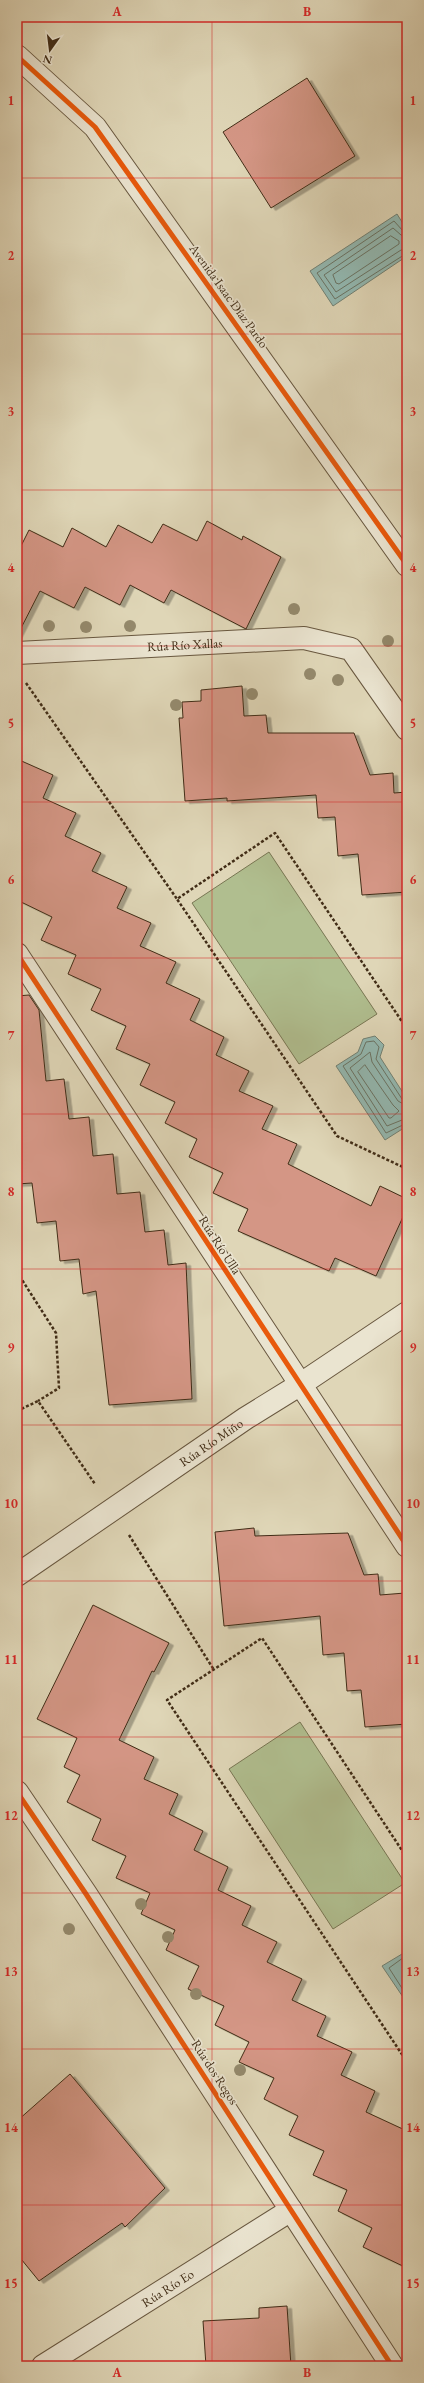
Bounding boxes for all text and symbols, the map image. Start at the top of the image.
text: A [111,3,122,20]
text: B [303,3,311,20]
north arrow [30,30,70,70]
text: N [41,52,54,68]
text: 1 [8,92,15,109]
text: 1 [410,92,417,109]
street label: Avenida Isaac Díaz Pardo [185,240,272,351]
text: 2 [8,247,15,264]
text: 2 [410,247,417,264]
text: 3 [8,403,15,420]
text: 3 [410,403,417,420]
text: 4 [8,559,15,576]
text: 4 [410,559,417,576]
street label: Rúa Río Xallas [147,634,223,655]
text: 5 [8,715,14,732]
text: 5 [410,715,416,732]
text: 6 [8,871,15,888]
text: 6 [410,871,417,888]
text: 7 [8,1027,15,1044]
text: 7 [410,1027,417,1044]
text: 8 [8,1183,15,1200]
text: 8 [410,1183,417,1200]
street label: Rúa Río Ulla [195,1213,246,1278]
text: 9 [8,1339,15,1356]
text: 9 [410,1339,417,1356]
street label: Rúa Río Miño [176,1414,246,1470]
text: 10 [4,1495,18,1512]
text: 10 [406,1495,420,1512]
text: 11 [4,1651,18,1668]
text: 11 [406,1651,420,1668]
text: 12 [4,1807,18,1824]
text: 12 [406,1807,420,1824]
text: 13 [4,1963,18,1980]
text: 13 [406,1963,420,1980]
street label: Rúa dos Regos [188,2036,242,2108]
text: 14 [4,2119,18,2136]
text: 14 [406,2119,420,2136]
street label: Rúa Río Eo [138,2265,197,2311]
text: 15 [4,2275,18,2292]
text: 15 [406,2275,420,2292]
text: A [111,2364,122,2381]
text: B [303,2364,311,2381]

